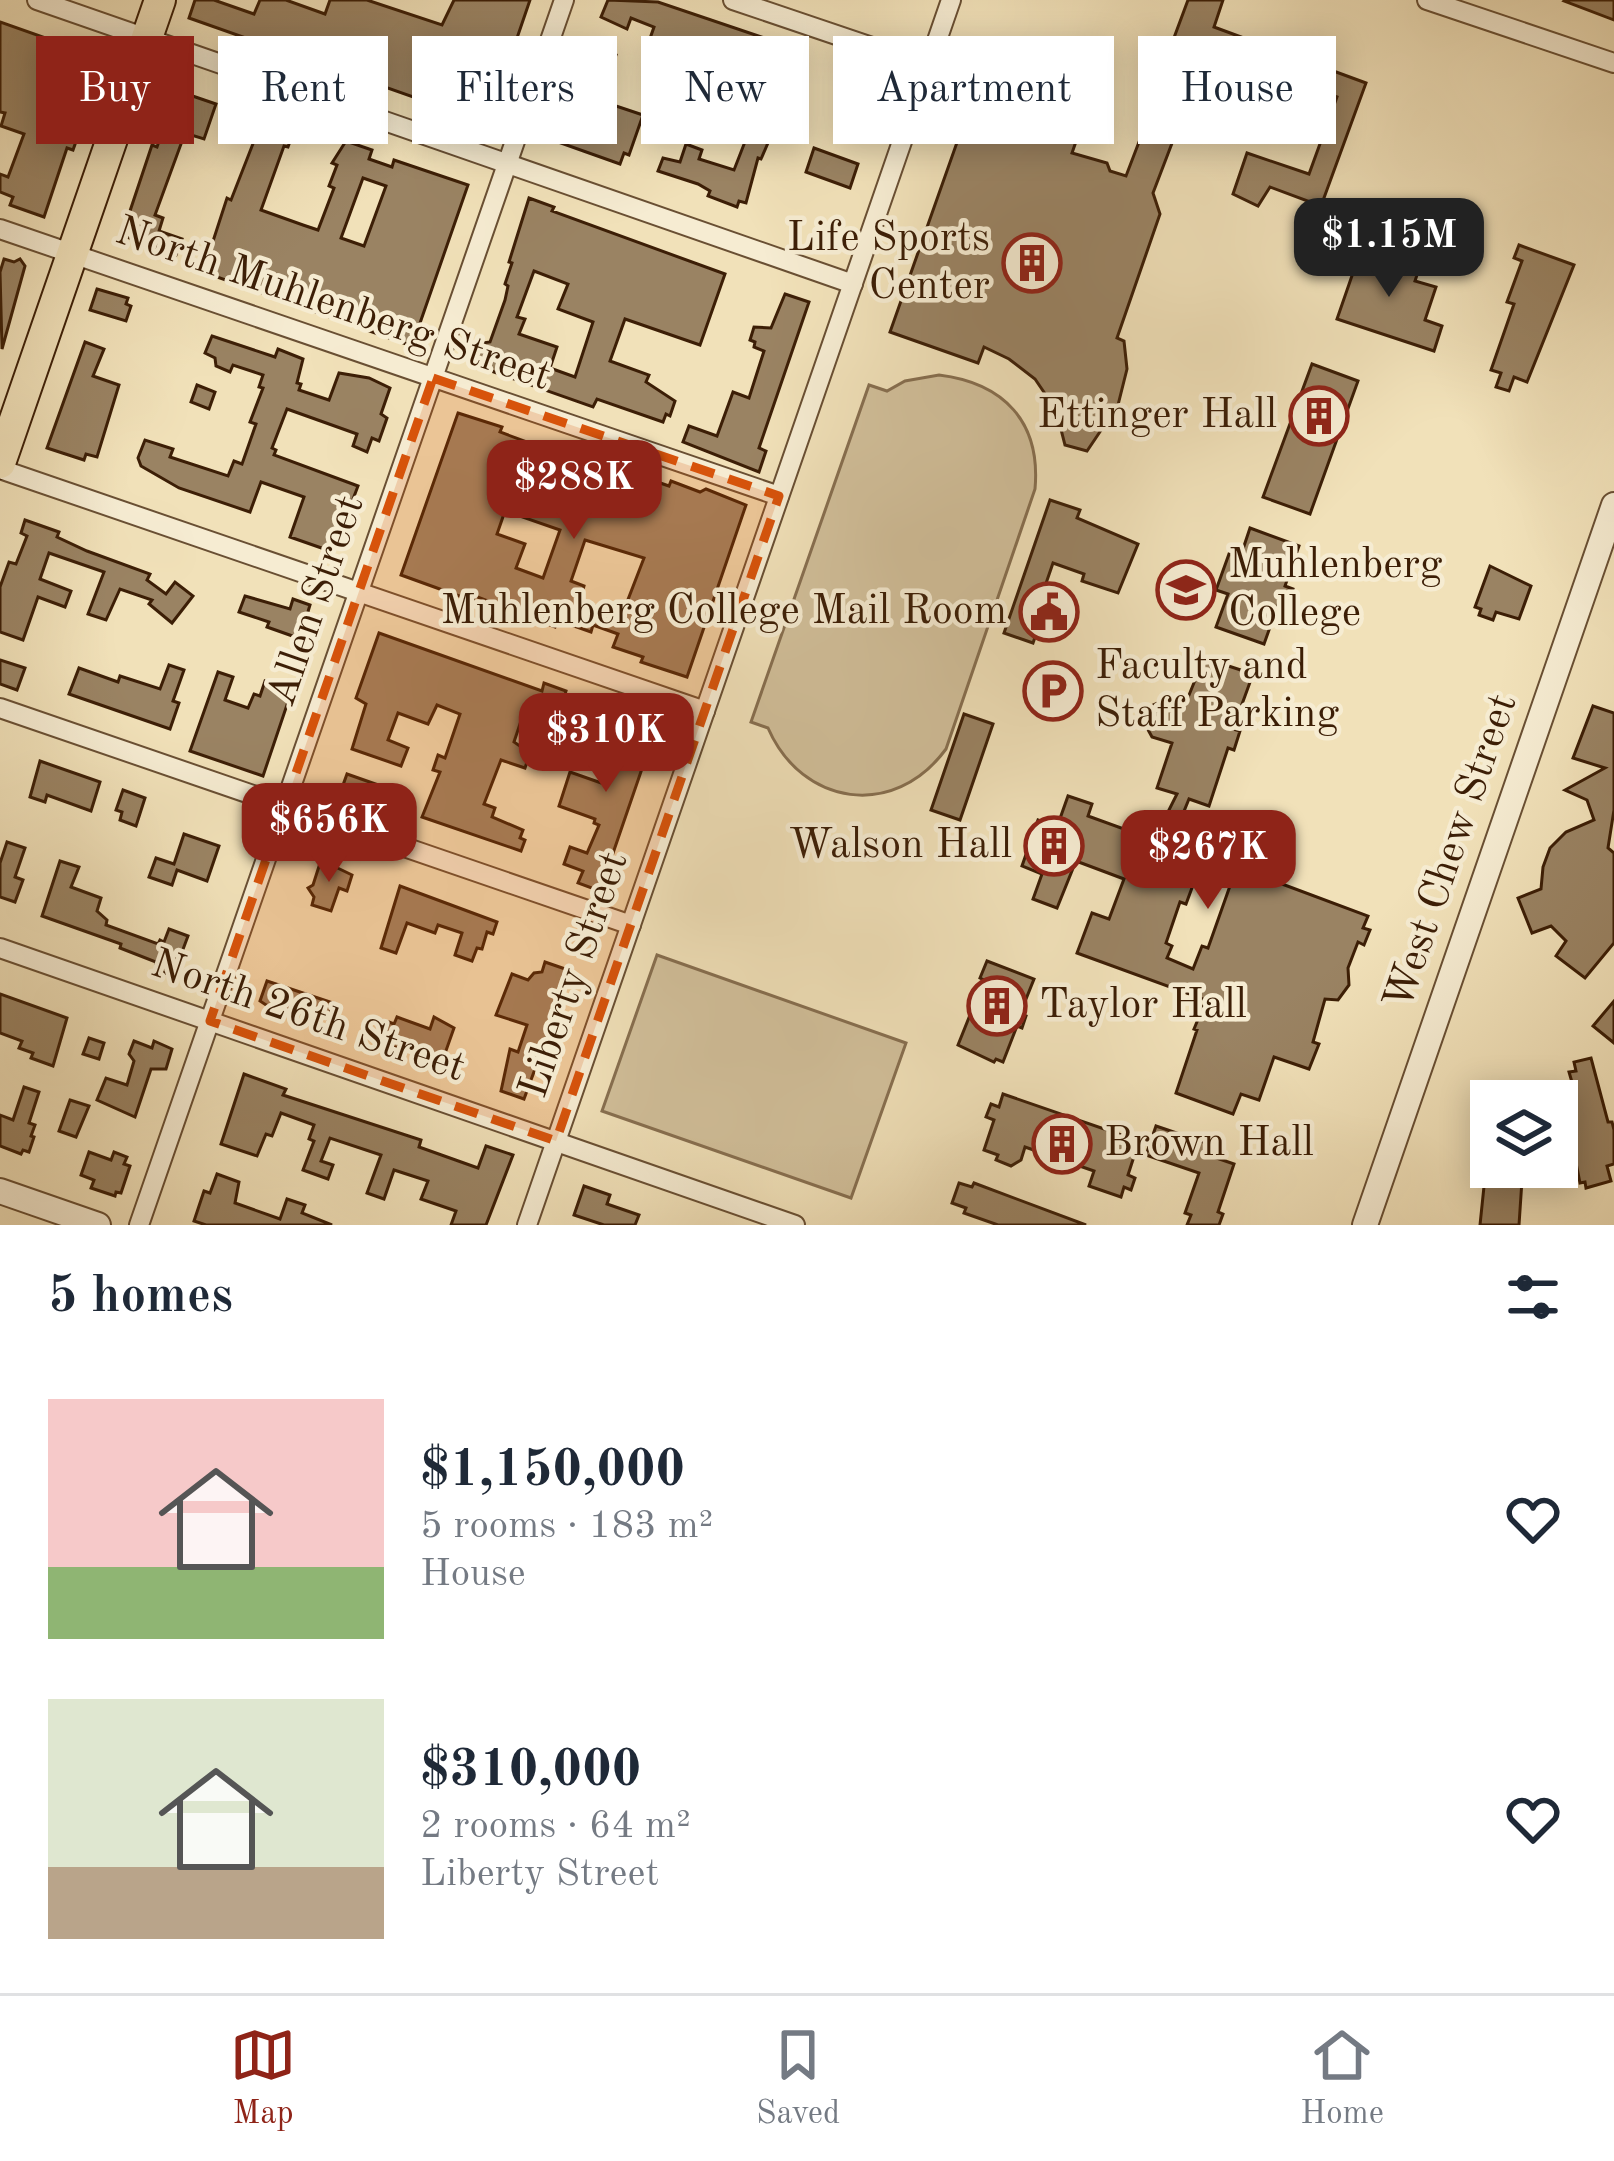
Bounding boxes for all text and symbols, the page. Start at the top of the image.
chip: Buy [36,36,194,144]
chip: Rent [218,36,388,144]
chip: Filters [412,36,617,144]
chip: New [641,36,809,144]
chip: Apartment [833,36,1114,144]
chip: House [1138,36,1336,144]
pin: $1.15M [1291,198,1487,300]
street label: North Muhlenberg Street [110,211,556,399]
text: $1.15M [1321,217,1457,256]
place label: Life Sports Center [787,218,990,308]
building icon: Life Sports Center [1001,232,1063,294]
building icon: Ettinger Hall [1288,385,1350,447]
place label: Ettinger Hall [1037,395,1277,437]
pin: $288K [490,440,658,542]
text: $288K [514,459,634,498]
street label: Allen Street [261,490,373,712]
place label: Muhlenberg College [1228,545,1443,635]
school or university icon: Muhlenberg College [1155,559,1217,621]
public building icon: Muhlenberg College Mail Room [1018,581,1080,643]
place label: Muhlenberg College Mail Room [441,591,1007,633]
place label: Faculty and Staff Parking [1095,646,1340,736]
parking icon: Faculty and Staff Parking [1022,660,1084,722]
street label: West Chew Street [1378,689,1526,1015]
pin: $310K [522,693,690,795]
text: $310K [546,712,666,751]
pin: $656K [245,783,413,885]
text: $656K [269,802,389,841]
pin: $267K [1124,810,1292,912]
building icon: Walson Hall [1023,815,1085,877]
place label: Walson Hall [788,825,1012,867]
text: $267K [1148,829,1268,868]
street label: Liberty Street [513,846,637,1104]
street label: North 26th Street [146,944,470,1090]
building icon: Taylor Hall [966,975,1028,1037]
place label: Taylor Hall [1039,985,1247,1027]
map controls [1470,1080,1578,1188]
button: layers [1470,1080,1578,1188]
building icon: Brown Hall [1031,1113,1093,1175]
place label: Brown Hall [1104,1123,1314,1165]
icon: filters [1500,1264,1566,1330]
text: 5 homes [48,1272,233,1323]
text: $1,150,000 [420,1446,685,1497]
icon: home [144,1447,288,1591]
icon: heart [1500,1486,1566,1552]
text: 5 rooms · 183 m² [420,1507,713,1546]
text: House [420,1555,526,1594]
text: $310,000 [420,1746,641,1797]
icon: home [144,1747,288,1891]
icon: heart [1500,1786,1566,1852]
text: 2 rooms · 64 m² [420,1807,691,1846]
text: Liberty Street [420,1855,659,1894]
tab: Map [230,2022,296,2135]
tab: Saved [756,2022,840,2135]
tab: Home [1300,2022,1384,2135]

